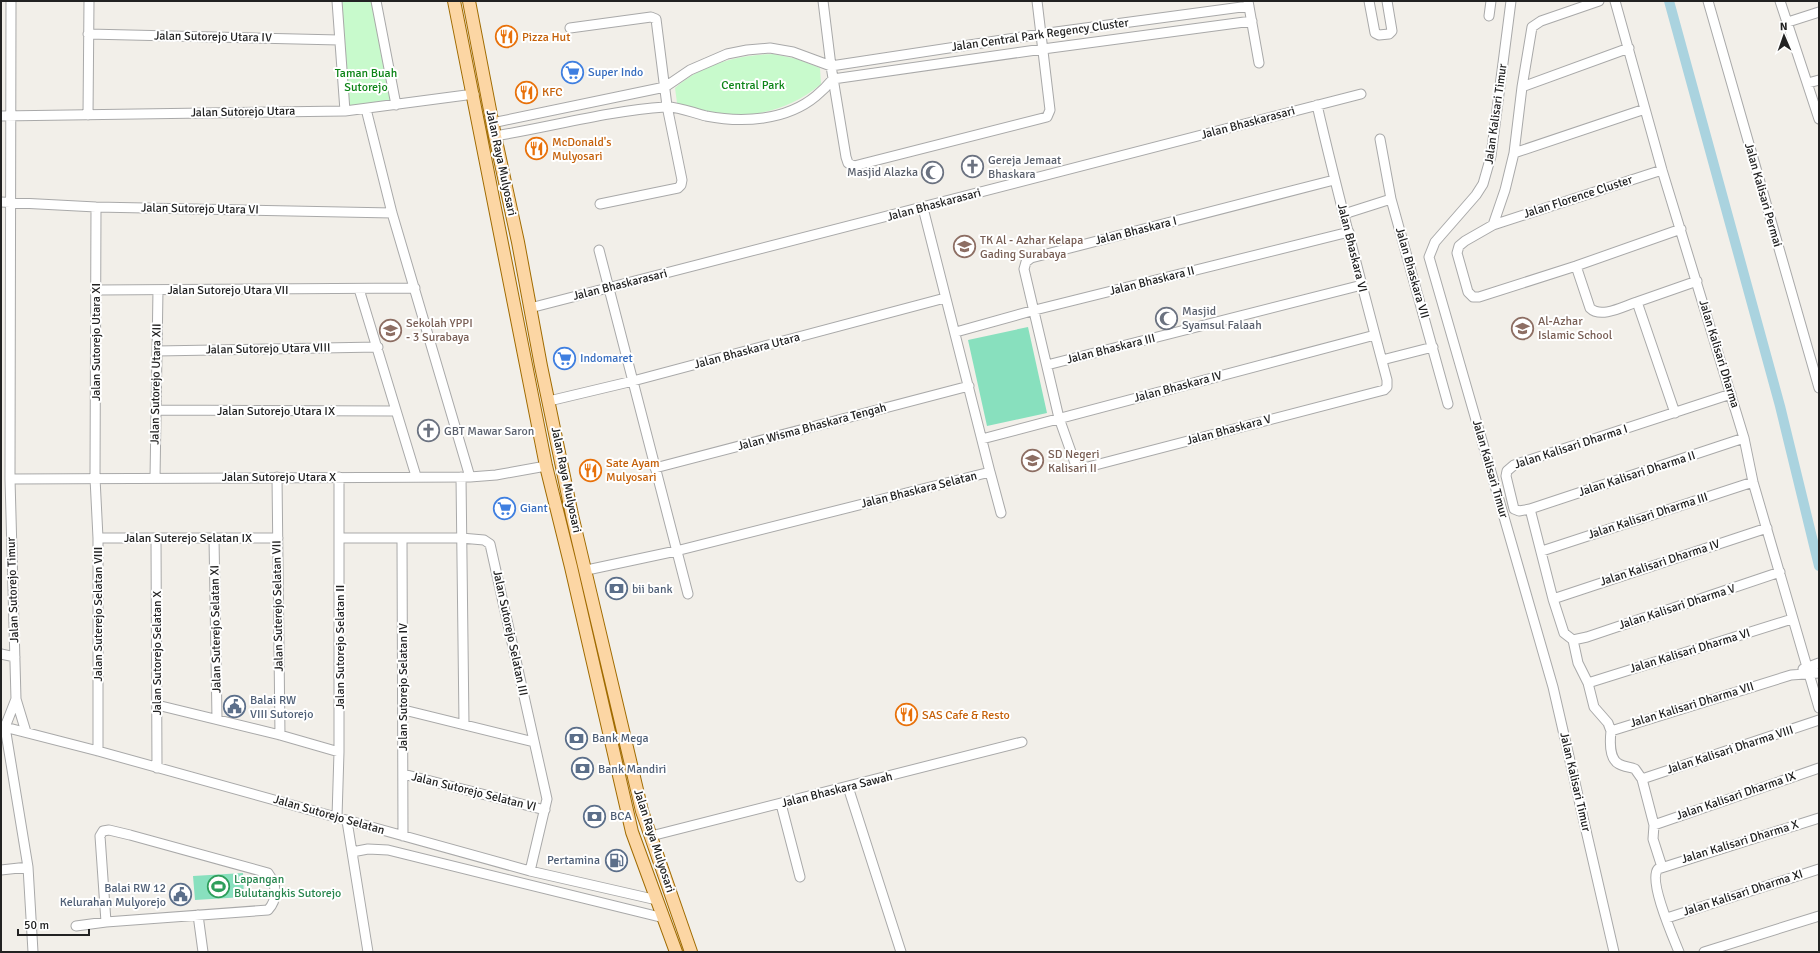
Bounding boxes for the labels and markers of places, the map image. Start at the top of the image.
restaurant icon: Pizza Hut [494,24,520,50]
place label: Pizza Hut [522,30,570,45]
supermarket icon: Super Indo [560,59,586,85]
place label: Super Indo [588,65,643,80]
restaurant icon: KFC [513,79,539,105]
place label: KFC [542,85,563,100]
place label: McDonald's Mulyosari [552,135,612,164]
restaurant icon: McDonald's Mulyosari [524,136,550,162]
place label: Gereja Jemaat Bhaskara [988,153,1061,182]
church icon: Gereja Jemaat Bhaskara [960,154,986,180]
mosque icon: Masjid Alazka [920,159,946,185]
place label: Masjid Alazka [847,165,918,180]
place label: TK Al - Azhar Kelapa Gading Surabaya [980,233,1083,262]
school or university icon: TK Al - Azhar Kelapa Gading Surabaya [951,234,977,260]
place label: Masjid Syamsul Falaah [1182,304,1262,333]
mosque icon: Masjid Syamsul Falaah [1154,305,1180,331]
place label: Al-Azhar Islamic School [1538,314,1613,343]
school or university icon: Al-Azhar Islamic School [1510,315,1536,341]
place label: Sekolah YPPI - 3 Surabaya [406,316,473,345]
school or university icon: Sekolah YPPI - 3 Surabaya [378,317,404,343]
supermarket icon: Indomaret [552,345,578,371]
place label: Indomaret [580,351,633,366]
church icon: GBT Mawar Saron [415,418,441,444]
place label: GBT Mawar Saron [444,424,534,439]
place label: SD Negeri Kalisari II [1048,447,1099,476]
school or university icon: SD Negeri Kalisari II [1019,448,1045,474]
place label: Sate Ayam Mulyosari [606,456,660,485]
restaurant icon: Sate Ayam Mulyosari [577,457,603,483]
supermarket icon: Giant [492,495,518,521]
place label: Giant [520,501,548,516]
bank icon: bii bank [604,576,630,602]
place label: bii bank [632,582,672,597]
place label: Balai RW VIII Sutorejo [250,693,313,722]
public building icon: Balai RW VIII Sutorejo [221,694,247,720]
restaurant icon: SAS Cafe & Resto [894,702,920,728]
place label: SAS Cafe & Resto [922,708,1010,723]
bank icon: Bank Mega [563,725,589,751]
place label: Bank Mega [592,731,649,746]
bank icon: Bank Mandiri [569,756,595,782]
place label: Bank Mandiri [598,762,666,777]
bank icon: BCA [582,803,608,829]
place label: BCA [610,809,632,824]
fuel station icon: Pertamina [603,847,629,873]
place label: Pertamina [547,853,600,868]
place label: Lapangan Bulutangkis Sutorejo [234,872,341,901]
sports icon: Lapangan Bulutangkis Sutorejo [206,873,232,899]
place label: Balai RW 12 Kelurahan Mulyorejo [60,881,166,910]
public building icon: Balai RW 12 Kelurahan Mulyorejo [168,882,194,908]

